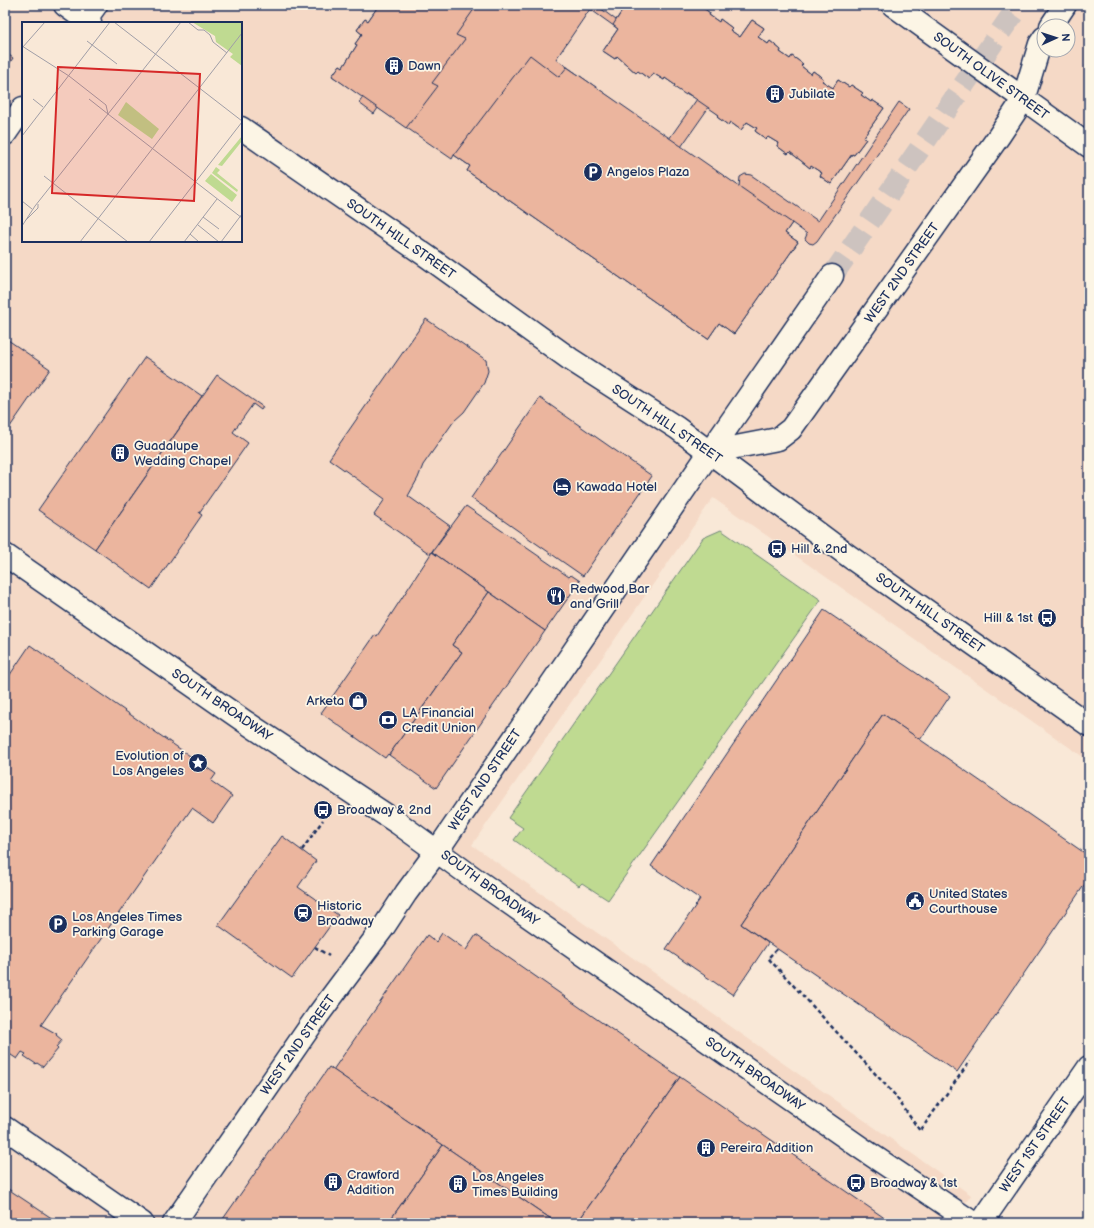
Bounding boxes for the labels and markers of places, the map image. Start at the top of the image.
building icon: Dawn [383,55,405,77]
place label: Dawn [408,58,441,74]
building icon: Jubilate [764,83,786,105]
place label: Jubilate [789,86,835,102]
parking icon: Angelos Plaza [582,161,604,183]
place label: Angelos Plaza [607,164,689,180]
place label: Guadalupe Wedding Chapel [134,438,231,469]
building icon: Guadalupe Wedding Chapel [109,442,131,464]
hotel icon: Kawada Hotel [551,476,573,498]
place label: Kawada Hotel [576,479,657,495]
bus stop icon: Hill & 2nd [766,538,788,560]
place label: Hill & 2nd [791,541,847,557]
place label: Redwood Bar and Grill [570,581,650,612]
restaurant icon: Redwood Bar and Grill [545,585,567,607]
bus stop icon: Hill & 1st [1036,607,1058,629]
place label: Hill & 1st [984,610,1033,626]
shop icon: Arketa [347,690,369,712]
place label: Arketa [307,693,344,709]
place label: LA Financial Credit Union [402,705,476,736]
bank icon: LA Financial Credit Union [377,709,399,731]
place label: Evolution of Los Angeles [112,748,185,779]
place icon: Evolution of Los Angeles [187,752,209,774]
bus stop icon: Broadway & 2nd [312,799,334,821]
place label: Broadway & 2nd [337,802,431,818]
place label: United States Courthouse [929,886,1008,917]
public building icon: United States Courthouse [904,890,926,912]
place label: Historic Broadway [317,898,374,929]
station icon: Historic Broadway [292,902,314,924]
place label: Los Angeles Times Parking Garage [72,909,183,940]
parking icon: Los Angeles Times Parking Garage [47,913,69,935]
building icon: Pereira Addition [695,1137,717,1159]
place label: Pereira Addition [720,1140,813,1156]
place label: Crawford Addition [347,1167,400,1198]
place label: Los Angeles Times Building [472,1169,558,1200]
building icon: Crawford Addition [322,1171,344,1193]
bus stop icon: Broadway & 1st [845,1172,867,1194]
building icon: Los Angeles Times Building [447,1173,469,1195]
place label: Broadway & 1st [870,1175,957,1191]

